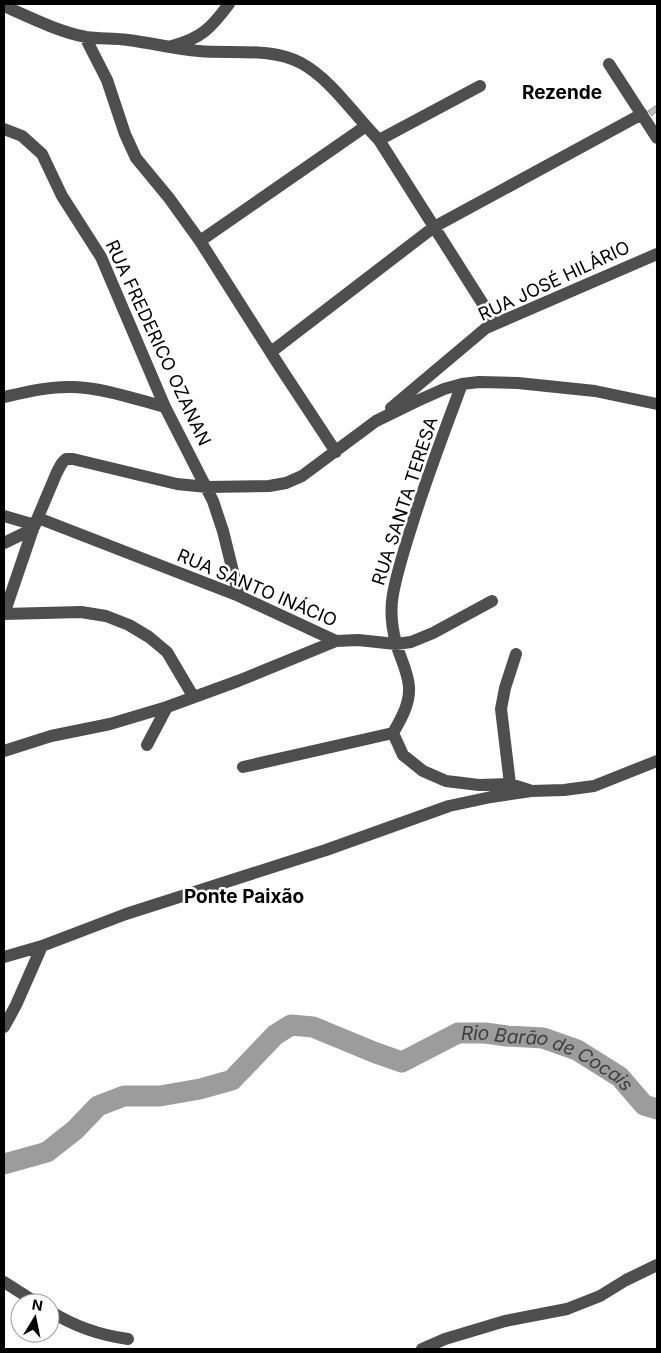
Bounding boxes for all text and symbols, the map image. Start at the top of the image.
district label: Rezende [522,81,602,104]
street label: RUA JOSÉ HILÁRIO [474,235,633,325]
street label: RUA FREDERICO OZANAN [102,237,215,449]
street label: RUA SANTA TERESA [367,414,442,588]
street label: RUA SANTO INÁCIO [174,543,341,631]
district label: Ponte Paixão [184,885,304,908]
water label: Rio Barão de Cocais [461,1022,638,1096]
north arrow [10,1293,60,1343]
text: N [31,1295,44,1314]

